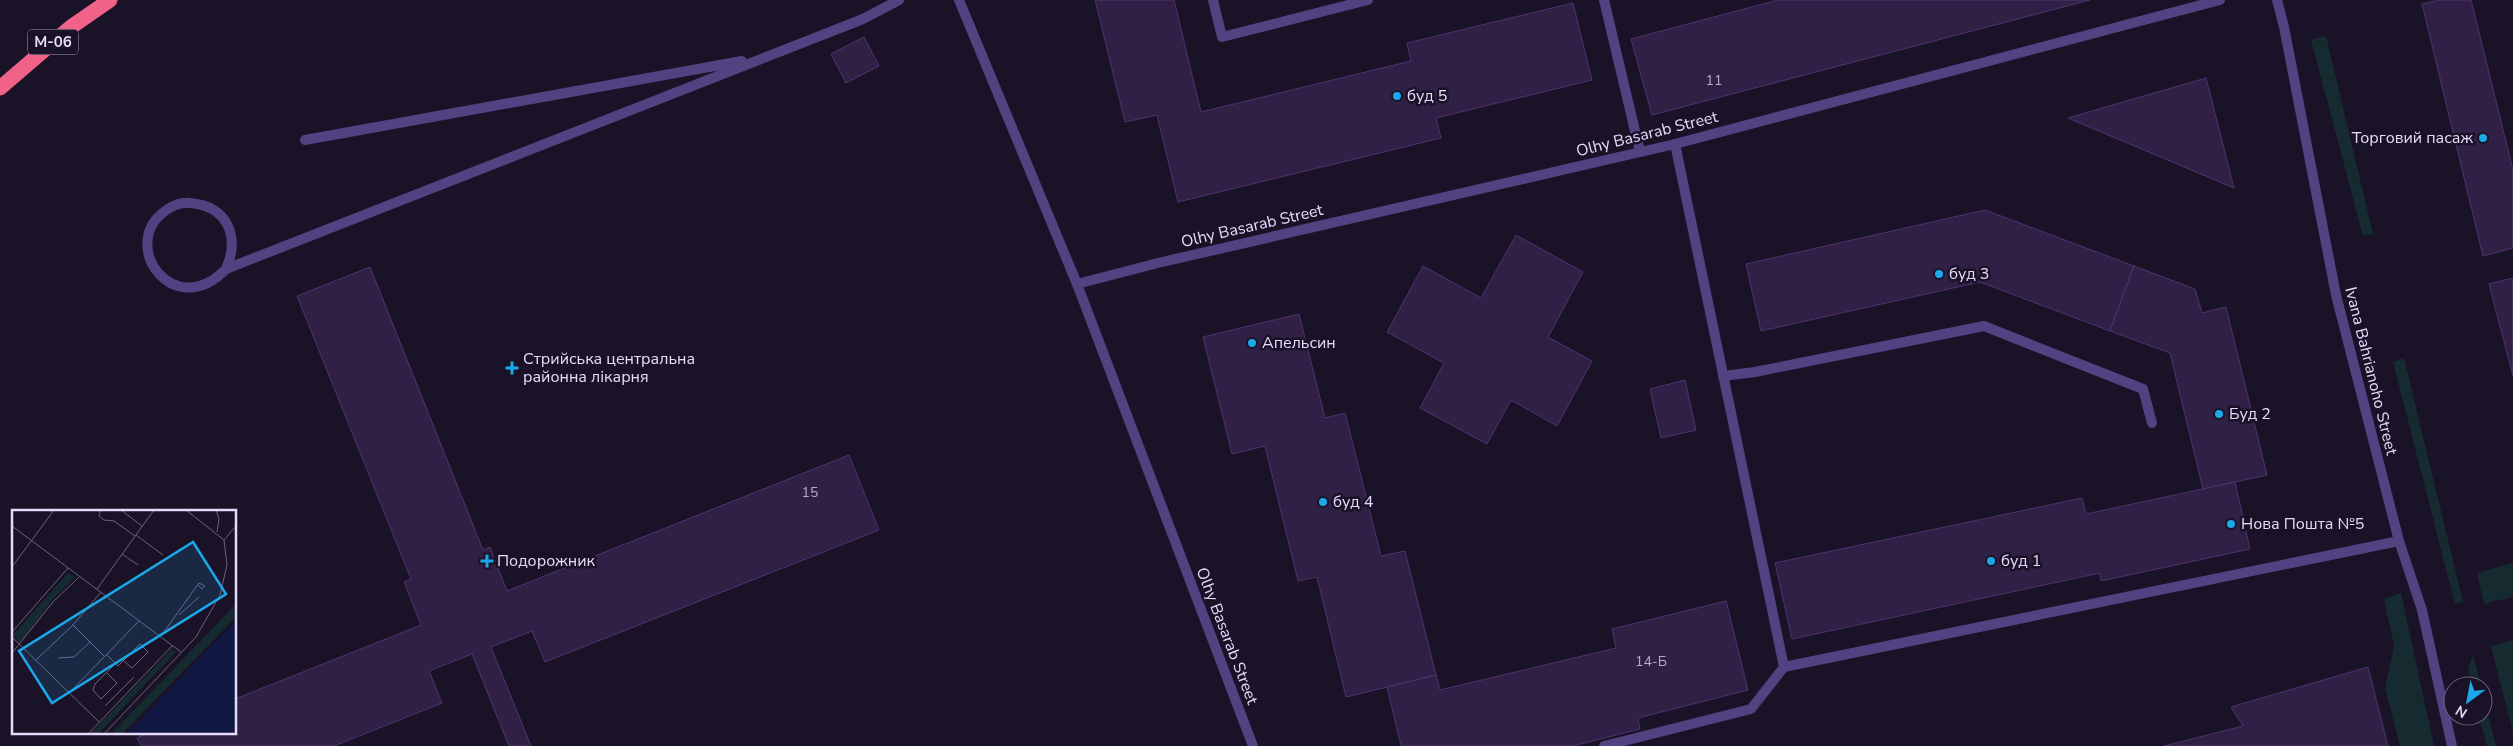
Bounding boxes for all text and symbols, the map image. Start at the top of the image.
road number: М-06 [28,30,78,54]
house number: 11 [1706,71,1722,90]
place label: буд 5 [1407,85,1447,107]
marker: буд 5 [1391,90,1403,102]
street label: Olhy Basarab Street [1574,106,1720,162]
place label: Торговий пасаж [2352,127,2473,149]
marker: Торговий пасаж [2477,132,2489,144]
street label: Olhy Basarab Street [1179,199,1326,253]
place label: буд 3 [1949,263,1989,285]
marker: буд 3 [1933,268,1945,280]
street label: Ivana Bahrianoho Street [2339,285,2403,458]
place label: Апельсин [1262,332,1336,354]
marker: Апельсин [1246,337,1258,349]
place label: Стрийська центральна районна лікарня [523,348,695,388]
marker: Стрийська центральна районна лікарня [505,361,519,375]
place label: Буд 2 [2229,403,2271,425]
marker: Буд 2 [2213,408,2225,420]
house number: 15 [802,483,818,502]
place label: буд 4 [1333,491,1374,513]
marker: буд 4 [1317,496,1329,508]
inset map [12,510,236,734]
place label: Нова Пошта №5 [2241,513,2364,535]
marker: Нова Пошта №5 [2225,518,2237,530]
place label: Подорожник [497,550,596,572]
place label: буд 1 [2001,550,2041,572]
marker: Подорожник [481,555,493,567]
marker: буд 1 [1985,555,1997,567]
street label: Olhy Basarab Street [1191,564,1263,708]
house number: 14-Б [1635,652,1667,671]
north arrow [2443,676,2493,726]
text: N [2452,701,2471,722]

